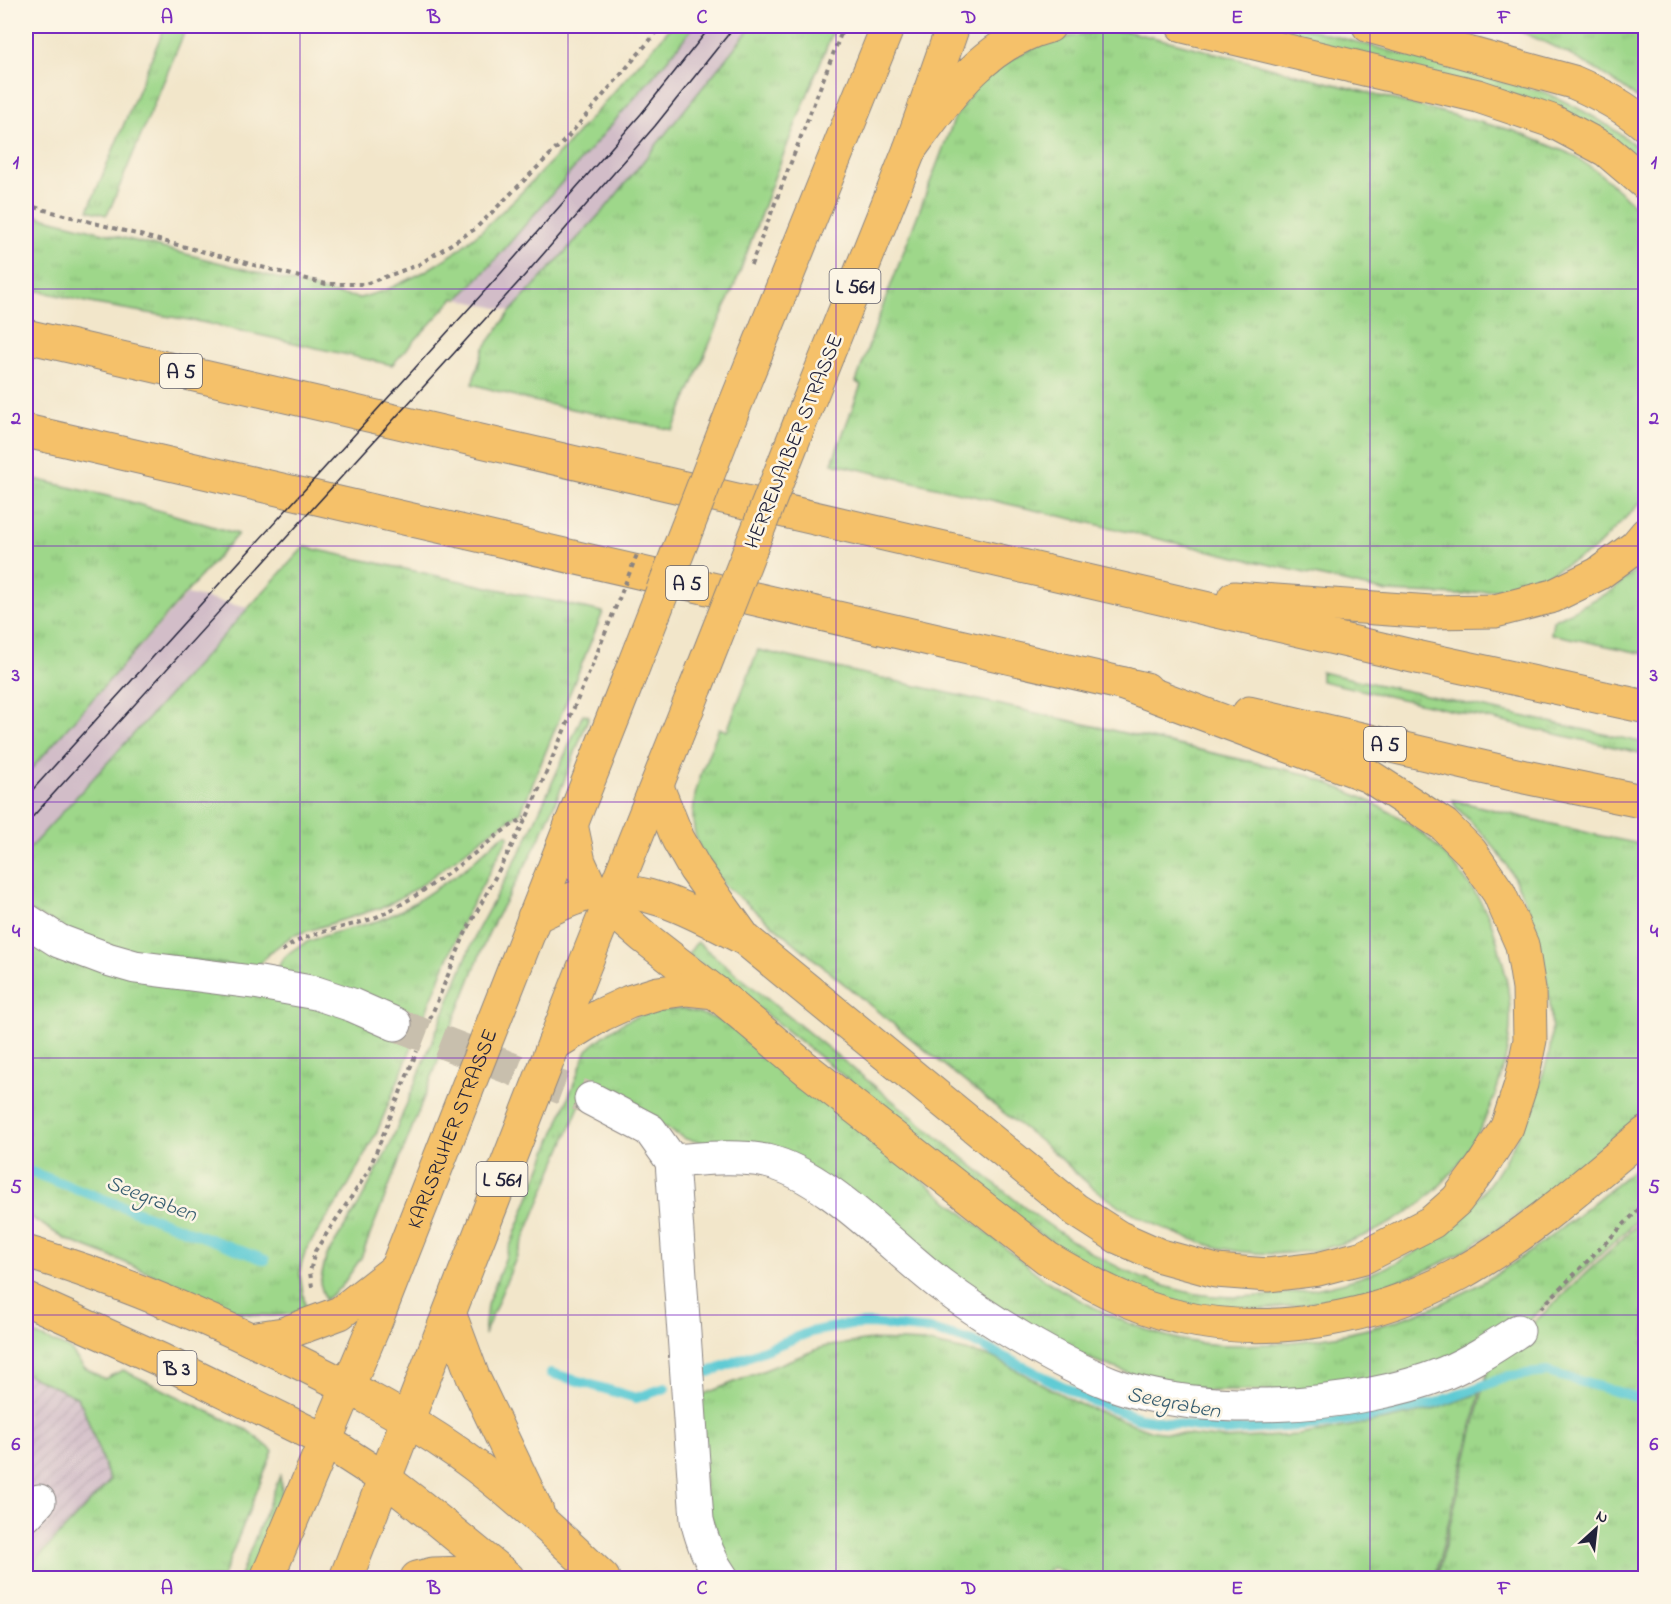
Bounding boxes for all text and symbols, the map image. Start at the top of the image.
text: A [161,4,173,33]
text: B [426,4,441,33]
text: C [697,4,708,33]
text: D [961,4,976,33]
text: E [1231,4,1243,33]
text: F [1497,4,1511,33]
text: 1 [13,149,20,178]
text: 1 [1651,149,1658,178]
road number: L 561 [830,269,880,303]
street label: HERRENALBER STRASSE [738,330,852,554]
road number: A 5 [160,354,202,388]
text: 2 [10,405,21,434]
text: 2 [1648,405,1659,434]
road number: A 5 [666,566,708,600]
text: 3 [11,662,20,691]
text: 3 [1649,662,1658,691]
road number: A 5 [1364,727,1406,761]
text: 4 [12,918,21,947]
text: 4 [1650,918,1659,947]
street label: KARLSRUHER STRASSE [401,1025,506,1234]
road number: L 561 [476,1162,528,1196]
water label: Seegraben [101,1168,202,1232]
text: 5 [10,1174,22,1203]
text: 5 [1648,1174,1660,1203]
road number: B 3 [158,1351,196,1385]
water label: Seegraben [1124,1379,1224,1429]
text: 6 [12,1431,21,1460]
text: 6 [1650,1431,1659,1460]
north arrow [1566,1499,1626,1559]
text: N [1592,1504,1612,1531]
text: A [161,1575,173,1604]
text: B [426,1575,441,1604]
text: C [697,1575,708,1604]
text: D [961,1575,976,1604]
text: E [1231,1575,1243,1604]
text: F [1497,1575,1511,1604]

